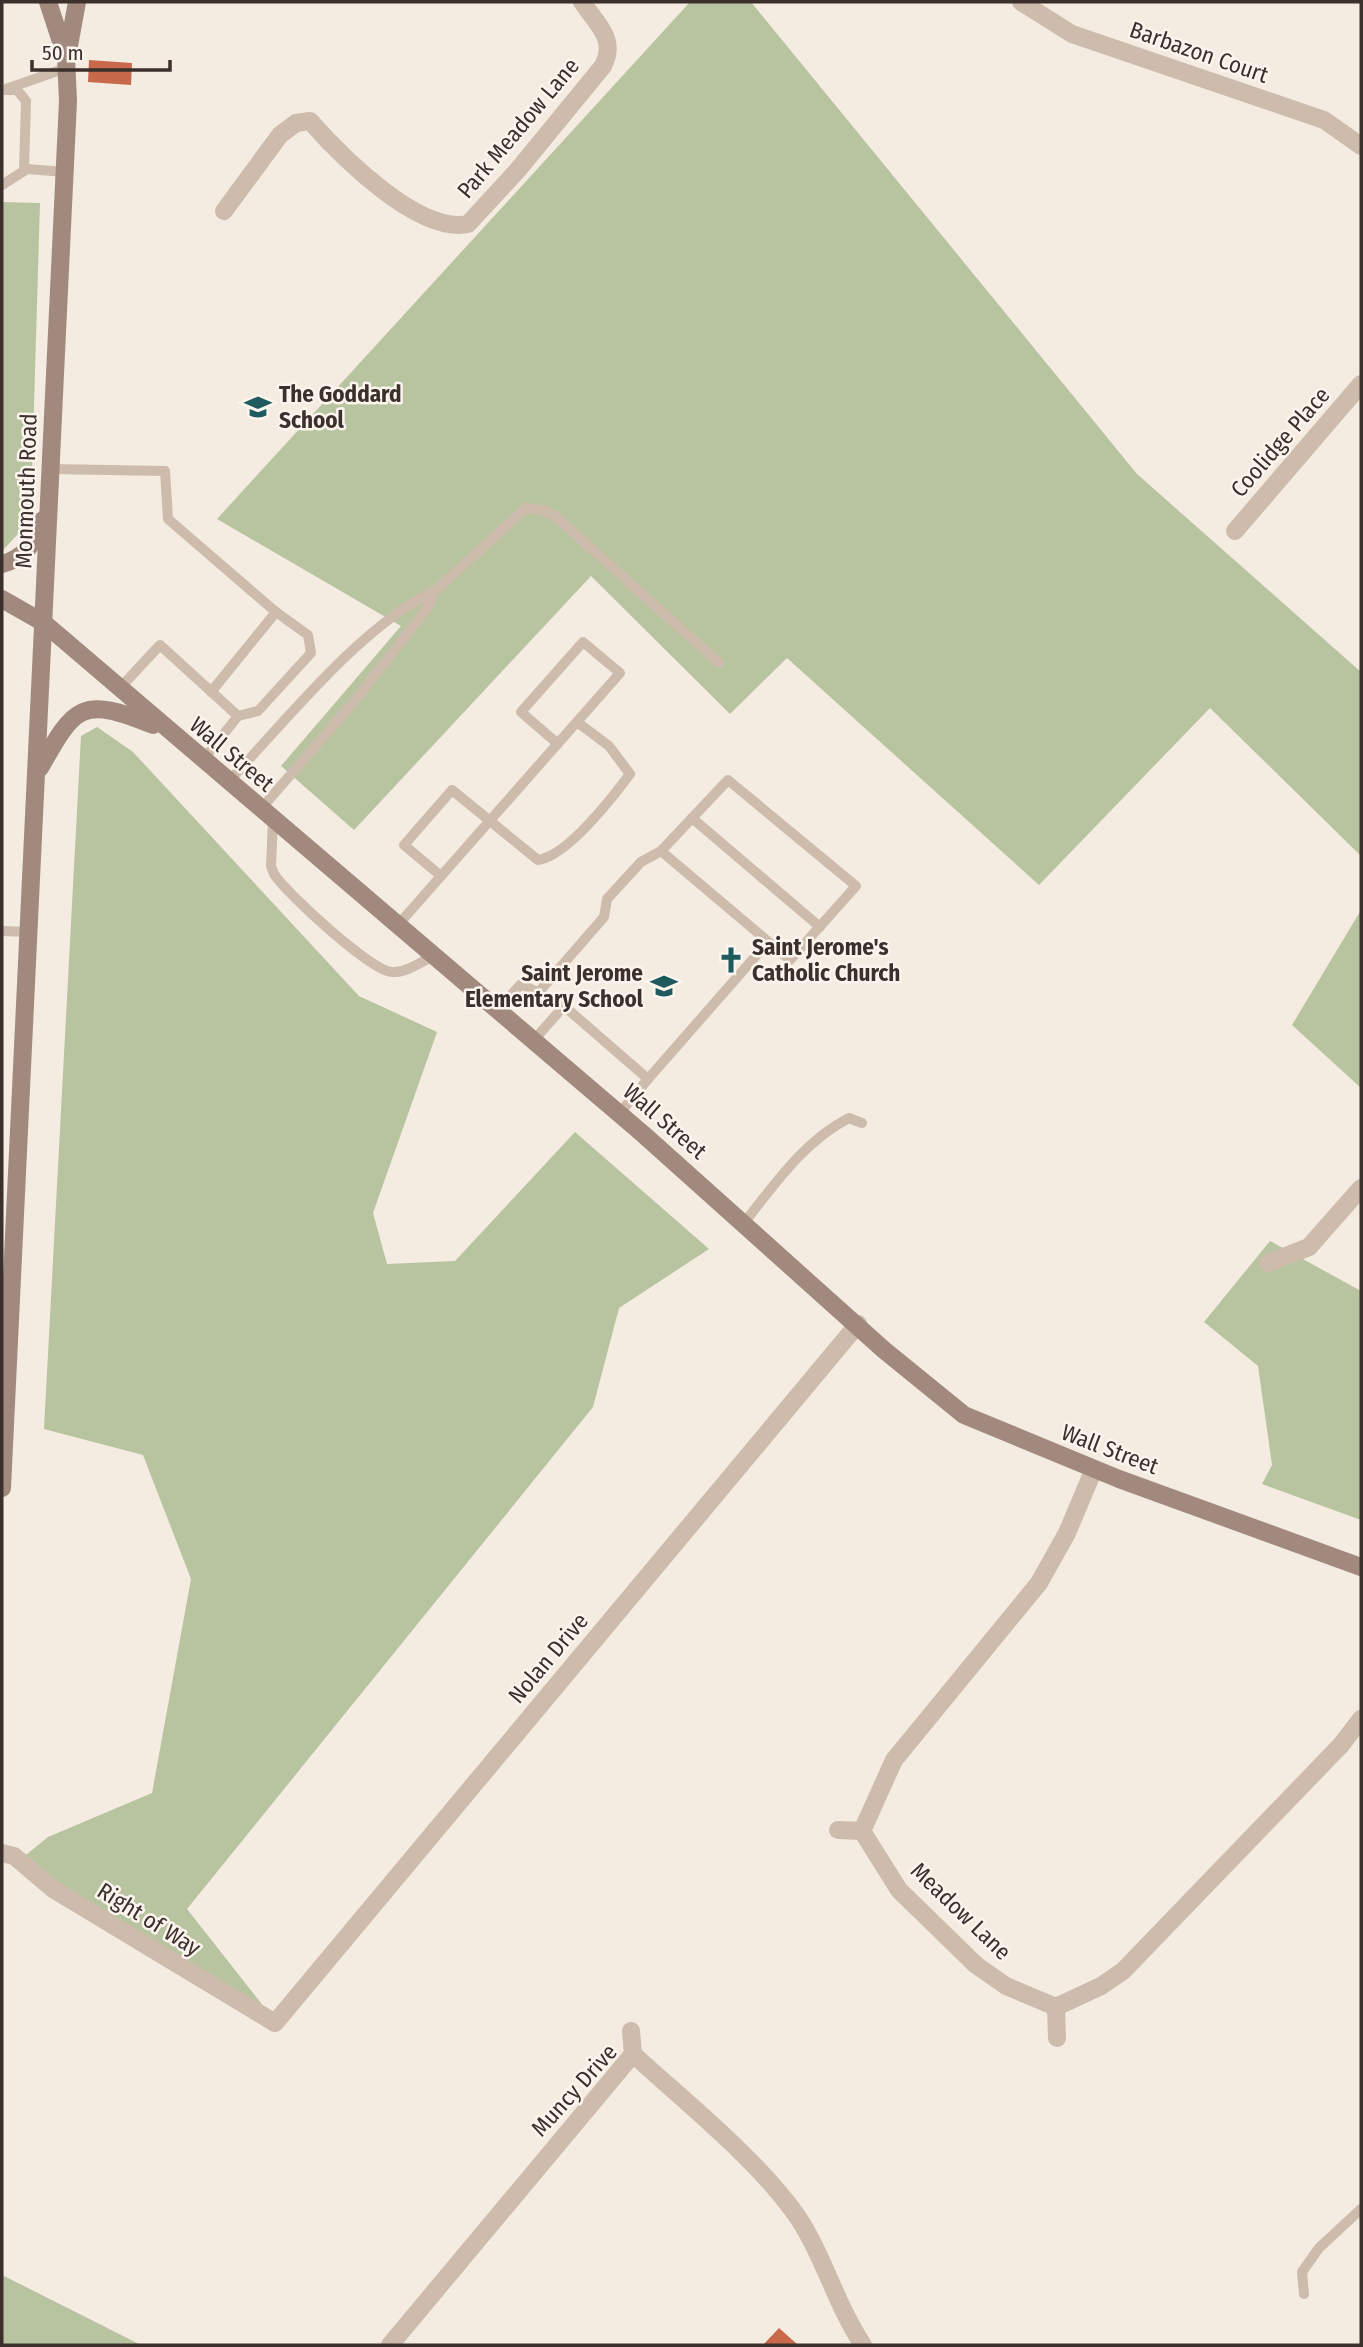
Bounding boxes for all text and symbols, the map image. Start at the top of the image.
street label: Barbazon Court [1126,15,1272,89]
scale bar [32,28,170,72]
text: 50 m [42,40,84,66]
street label: Park Meadow Lane [451,52,585,204]
place label: The Goddard School [279,380,401,434]
street label: Coolidge Place [1225,381,1335,503]
school or university icon: The Goddard School [243,392,273,422]
street label: Monmouth Road [9,413,43,569]
street label: Wall Street [184,711,280,798]
place label: Saint Jerome's Catholic Church [752,933,900,987]
church icon: Saint Jerome's Catholic Church [716,945,746,975]
place label: Saint Jerome Elementary School [465,959,644,1013]
school or university icon: Saint Jerome Elementary School [649,971,679,1001]
street label: Wall Street [617,1077,713,1165]
street label: Wall Street [1058,1418,1163,1480]
street label: Nolan Drive [502,1607,594,1709]
street label: Meadow Lane [905,1856,1017,1966]
street label: Right of Way [92,1876,206,1962]
street label: Muncy Drive [525,2038,623,2142]

